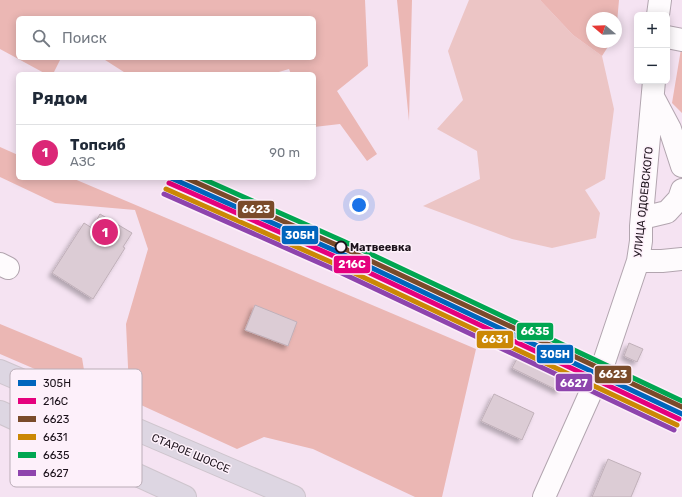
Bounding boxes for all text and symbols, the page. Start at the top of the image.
north arrow [586,12,622,48]
map controls [634,12,670,84]
button: + [634,12,670,48]
search box [16,16,316,60]
icon: search [30,27,52,49]
text: Поиск [62,29,107,47]
button: − [634,48,670,84]
text: Рядом [32,88,88,108]
text: Топсиб [70,136,126,154]
text: 1 [42,145,48,160]
text: 90 m [269,145,300,160]
street label: УЛИЦА ОДОЕВСКОГО [631,146,656,258]
text: АЗС [70,154,95,169]
your location [349,195,369,215]
line badge: 6623 [237,200,275,219]
text: 6623 [242,203,270,216]
pin: 1 [92,217,118,247]
line badge: 305Н [281,225,319,245]
text: 305Н [285,229,315,242]
marker: Матвеевка [334,240,348,254]
place label: Матвеевка [350,241,411,254]
line badge: 216С [333,255,371,274]
text: 216С [338,258,366,271]
line badge: 6635 [516,322,554,341]
text: 6635 [521,325,549,338]
line badge: 6631 [476,330,514,349]
text: 6631 [482,333,508,346]
line badge: 305Н [536,344,574,364]
text: 305Н [540,348,570,361]
line badge: 6623 [594,365,632,384]
text: 6623 [599,368,627,381]
legend [10,369,142,487]
line badge: 6627 [555,373,593,392]
text: 305Н [43,377,71,390]
text: 6627 [560,377,589,390]
text: 216С [43,395,68,408]
text: 6623 [43,413,70,426]
text: 6631 [43,431,67,444]
street label: СТАРОЕ ШОССЕ [149,431,232,476]
text: 6635 [43,449,70,462]
text: 6627 [43,467,69,480]

